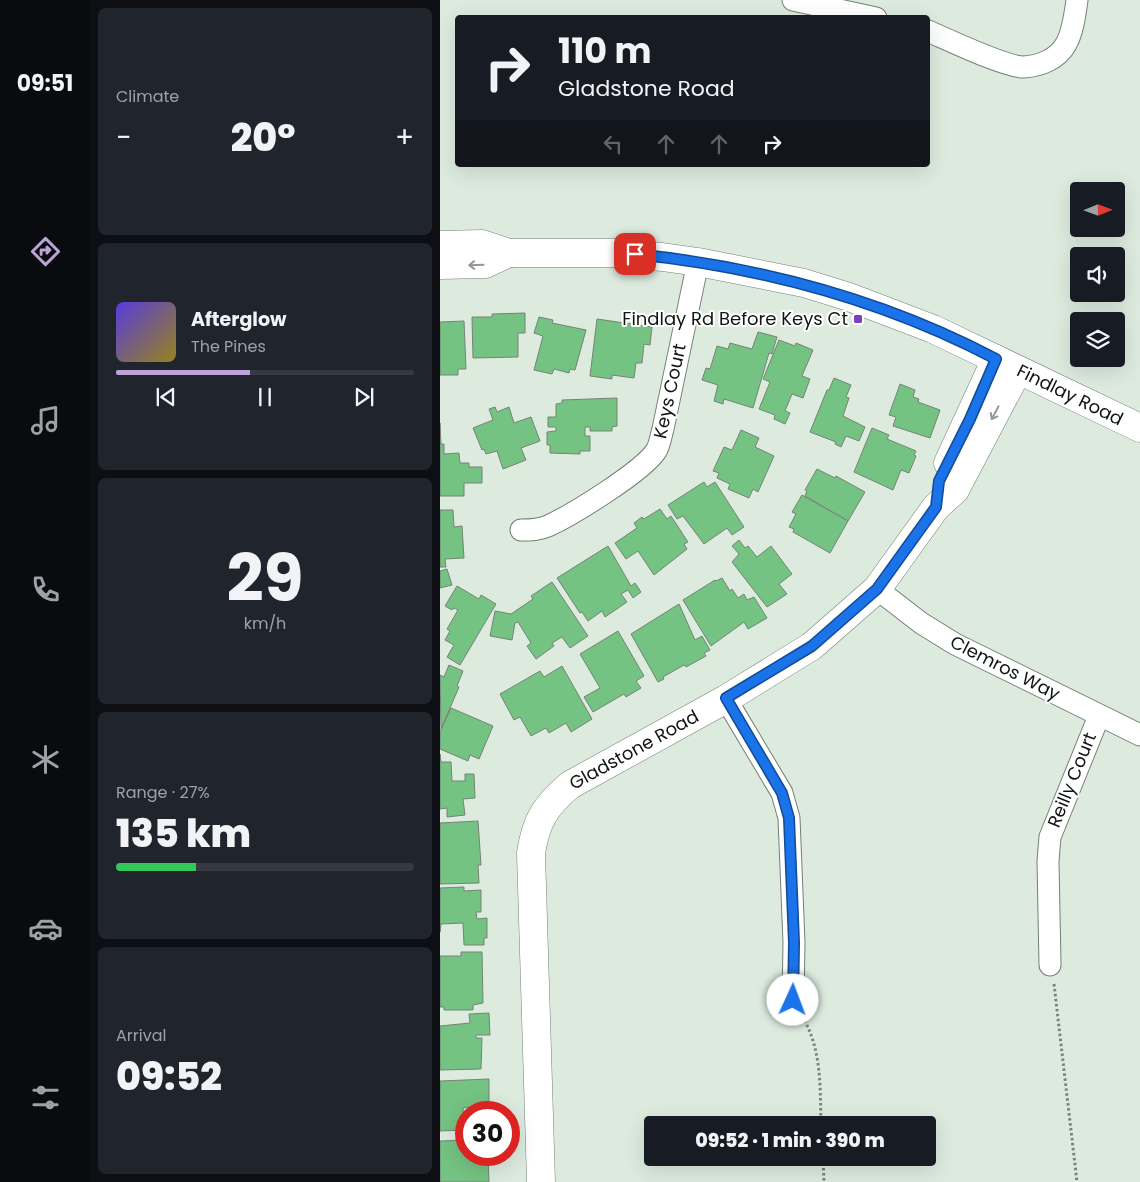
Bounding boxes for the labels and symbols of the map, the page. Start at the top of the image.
north arrow [1070,182,1125,238]
pin [614,233,656,275]
one-way arrow [468,260,484,269]
place label: Findlay Rd Before Keys Ct [622,306,848,331]
marker: Findlay Rd Before Keys Ct [852,313,864,325]
street label: Keys Court [647,341,692,441]
street label: Findlay Road [1013,358,1128,431]
one-way arrow [990,405,1000,420]
street label: Clemros Way [946,629,1065,706]
street label: Gladstone Road [564,704,703,796]
street label: Reilly Court [1041,729,1102,831]
position arrow [766,973,818,1025]
speed limit sign: 30 [455,1101,520,1166]

